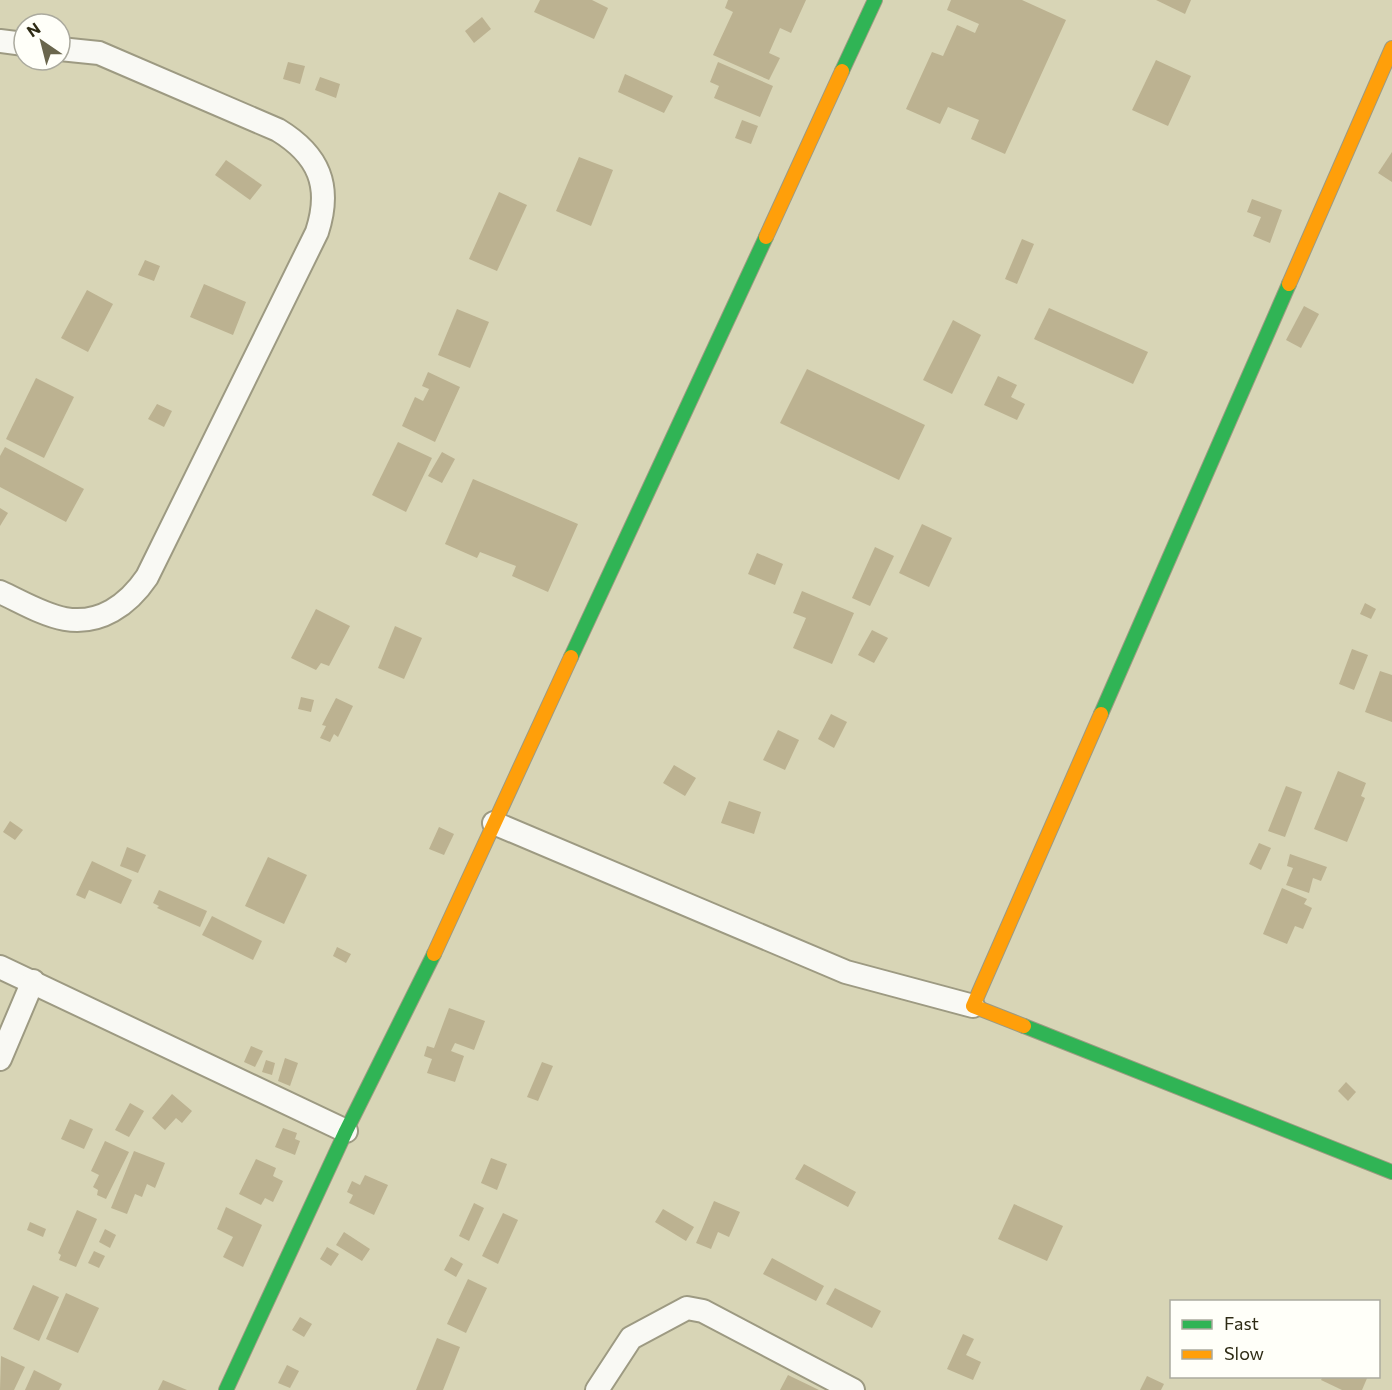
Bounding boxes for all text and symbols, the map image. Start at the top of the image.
north arrow [12,12,72,72]
text: N [23,18,43,41]
legend [1170,1300,1380,1378]
text: Fast [1224,1312,1259,1334]
text: Slow [1224,1342,1264,1364]

